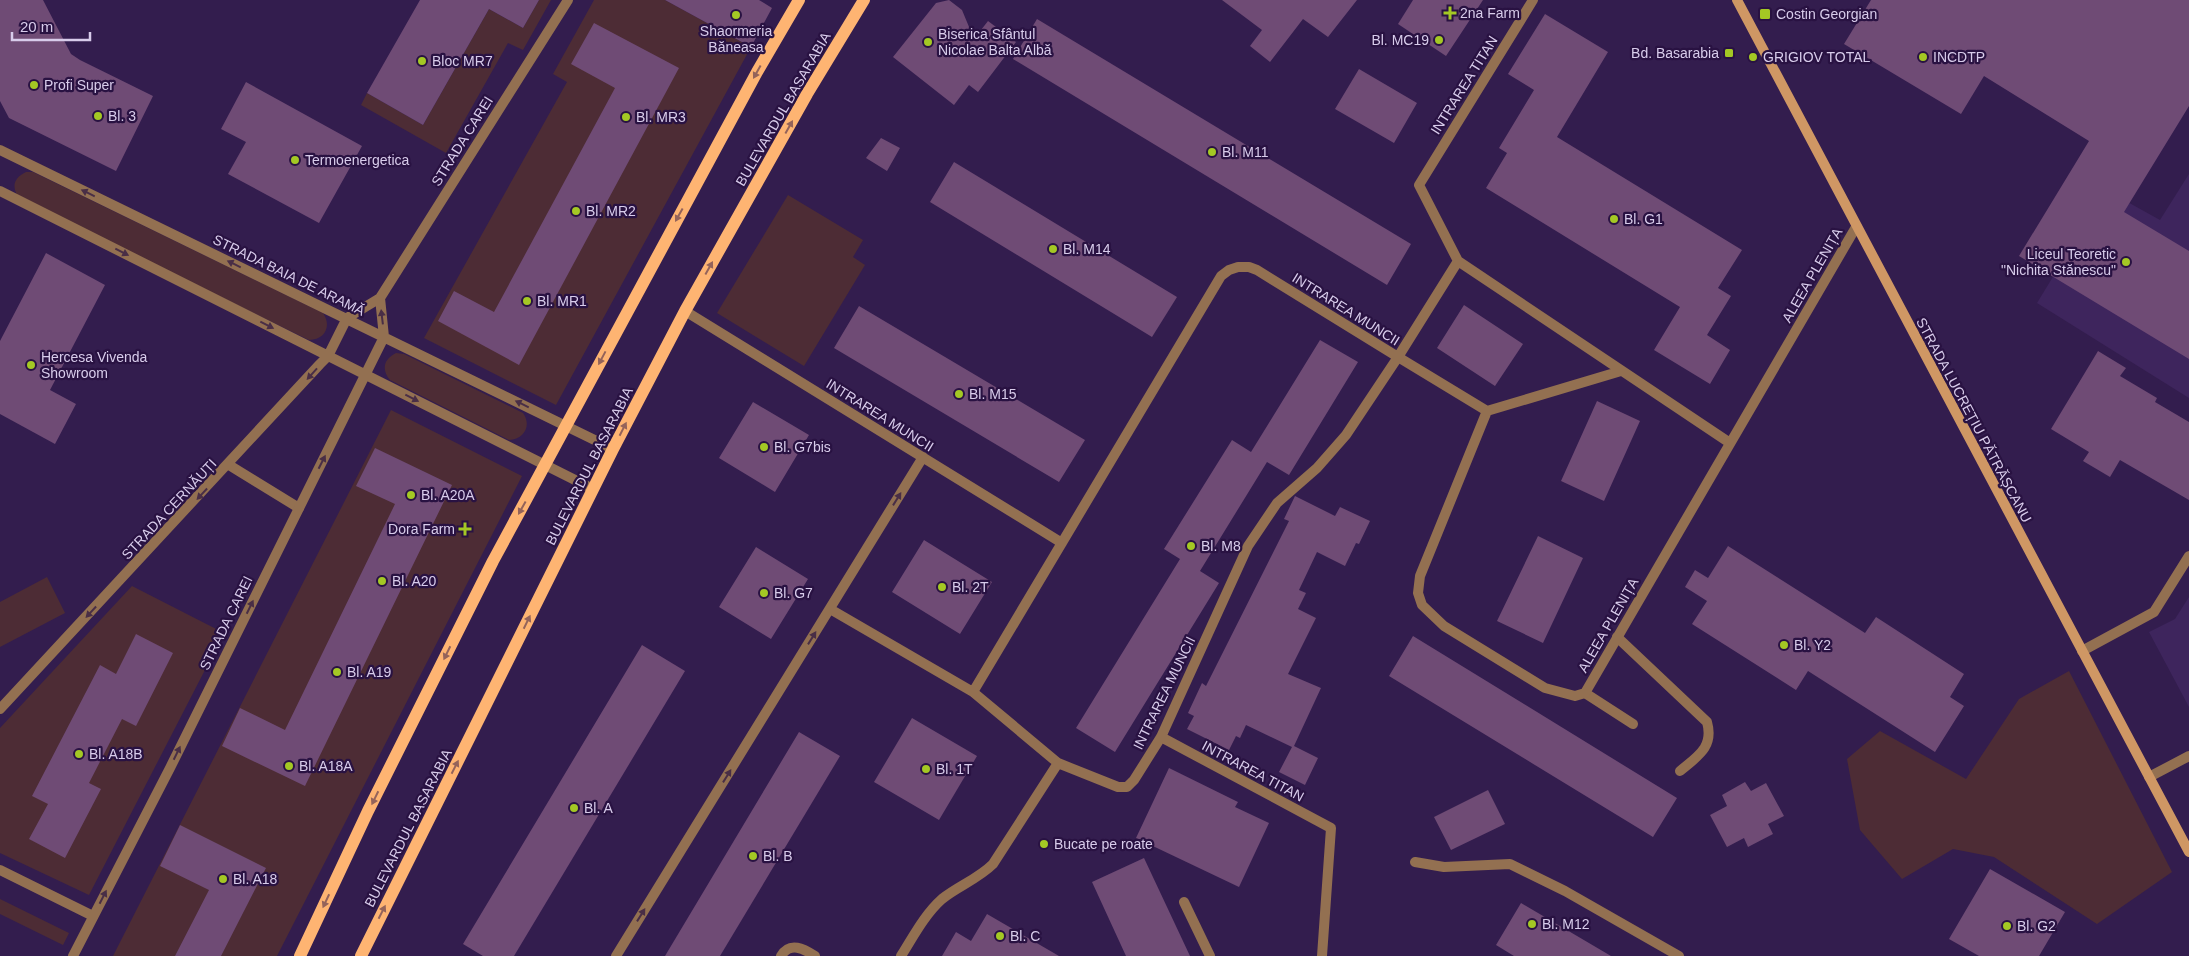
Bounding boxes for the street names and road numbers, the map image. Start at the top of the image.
street label: BULEVARDUL BASARABIA [732,29,834,189]
street label: INTRAREA TITAN [1427,33,1501,137]
street label: STRADA CAREI [428,93,496,189]
street label: ALEEA PLENIȚA [1778,224,1846,325]
street label: STRADA BAIA DE ARAMĂ [210,231,368,319]
street label: INTRAREA MUNCII [1289,269,1403,349]
street label: STRADA LUCREȚIU PĂTRĂȘCANU [1913,315,2035,525]
street label: INTRAREA MUNCII [823,375,937,455]
street label: BULEVARDUL BASARABIA [542,384,636,548]
street label: STRADA CERNĂUȚI [118,455,220,563]
street label: STRADA CAREI [196,573,256,673]
street label: ALEEA PLENIȚA [1574,574,1642,675]
street label: INTRAREA MUNCII [1130,634,1198,752]
street label: INTRAREA TITAN [1199,737,1307,805]
street label: BULEVARDUL BASARABIA [361,746,455,910]

